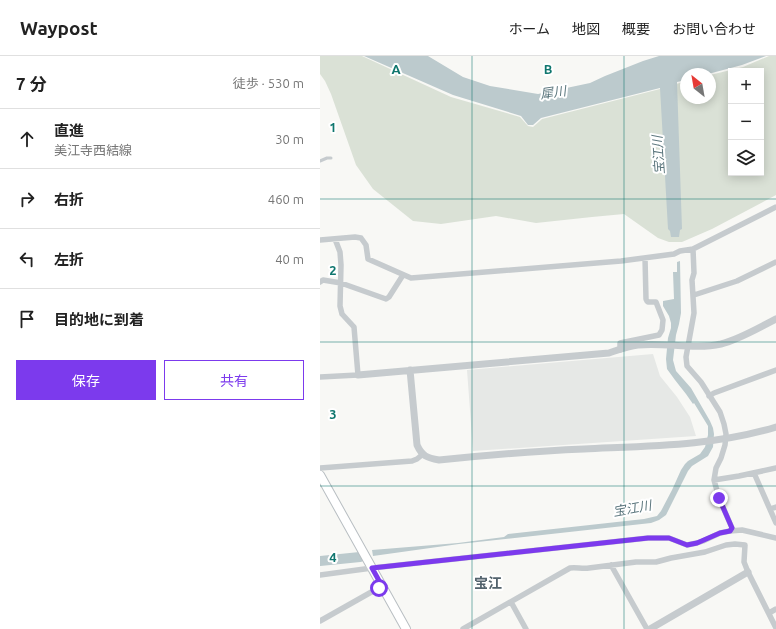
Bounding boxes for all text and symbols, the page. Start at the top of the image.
text: Waypost [20,17,98,39]
text: ホーム [508,21,550,37]
text: 地図 [572,21,600,37]
text: 概要 [622,21,650,37]
text: お問い合わせ [672,21,756,37]
text: A [391,62,401,76]
text: B [544,62,553,76]
north arrow [680,68,716,104]
map controls [728,68,764,176]
button: + [728,68,764,104]
text: 7 分 [16,74,47,93]
text: 徒歩 · 530 m [233,76,304,90]
water label: 犀川 [539,83,569,101]
button: − [728,104,764,140]
text: 1 [329,120,337,134]
text: 直進 [54,122,84,139]
icon: ahead [16,128,38,150]
text: 30 m [275,132,304,146]
water label: 宝江川 [650,133,666,175]
button: layers [728,140,764,176]
text: 美江寺西結線 [54,143,132,157]
icon: right [16,188,38,210]
text: 右折 [54,191,84,208]
text: 460 m [268,192,304,206]
icon: left [16,248,38,270]
text: 左折 [54,251,84,268]
text: 40 m [275,252,304,266]
text: 2 [329,263,337,277]
icon: arrive [16,308,38,330]
text: 目的地に到着 [54,311,144,328]
button: 保存 [16,360,156,400]
button: 共有 [164,360,304,400]
text: 3 [329,407,337,421]
route end [710,489,728,507]
water label: 宝江川 [612,497,654,518]
text: 4 [329,550,337,564]
district label: 宝江 [474,575,502,591]
route start [370,579,388,597]

